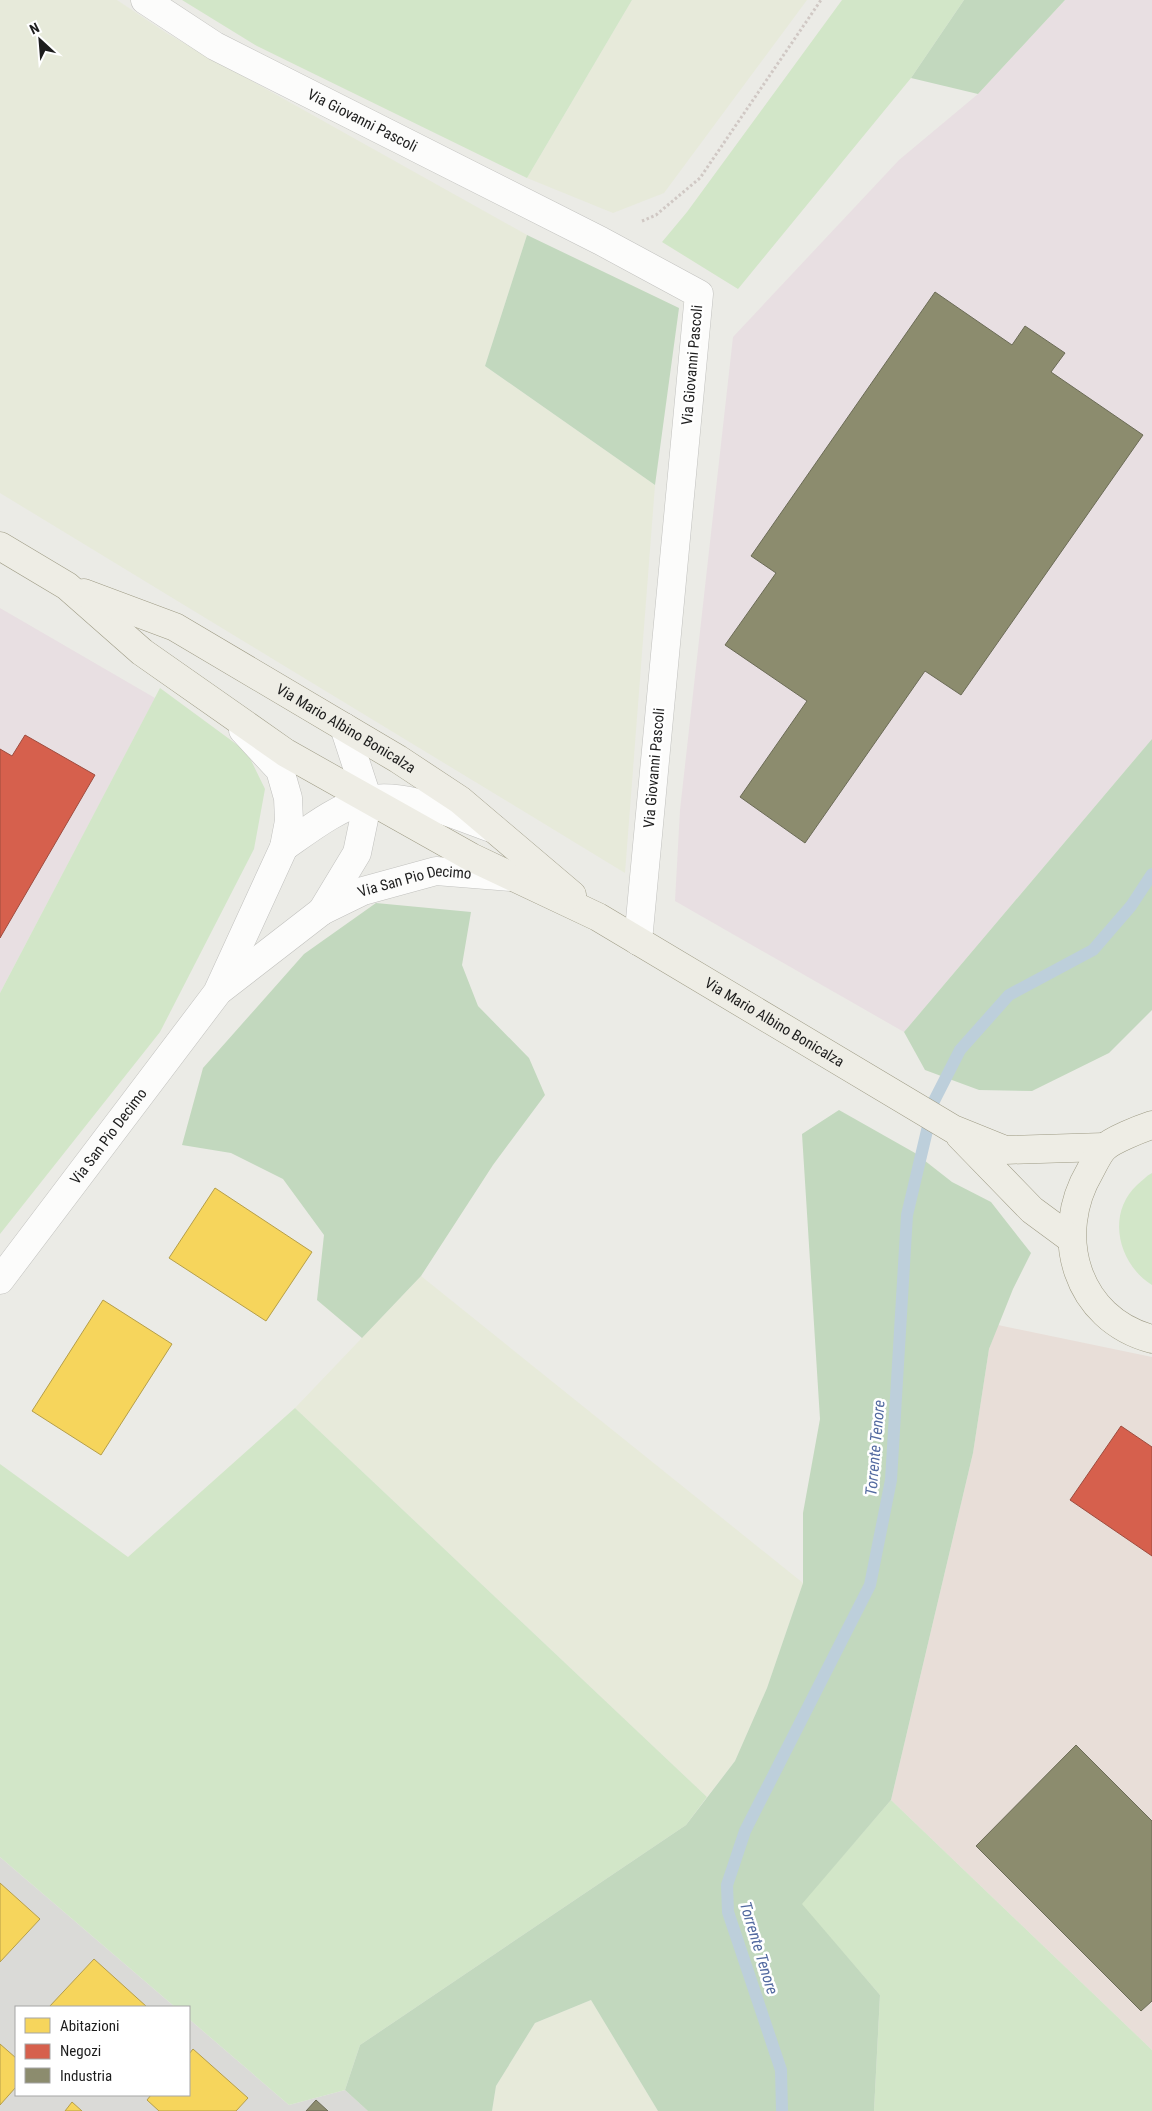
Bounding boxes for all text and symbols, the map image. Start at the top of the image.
north arrow [15,15,65,65]
text: N [27,19,42,37]
street label: Via Giovanni Pascoli [304,85,420,156]
street label: Via Giovanni Pascoli [678,304,706,426]
street label: Via Mario Albino Bonicalza [273,680,419,777]
street label: Via Giovanni Pascoli [640,707,668,829]
street label: Via San Pio Decimo [355,862,472,901]
street label: Via Mario Albino Bonicalza [702,974,847,1071]
street label: Via San Pio Decimo [66,1085,151,1188]
water label: Torrente Tenore [861,1399,889,1497]
water label: Torrente Tenore [736,1899,782,1997]
legend [15,2006,190,2096]
text: Abitazioni [60,2017,119,2035]
text: Negozi [60,2042,101,2060]
text: Industria [60,2067,112,2085]

